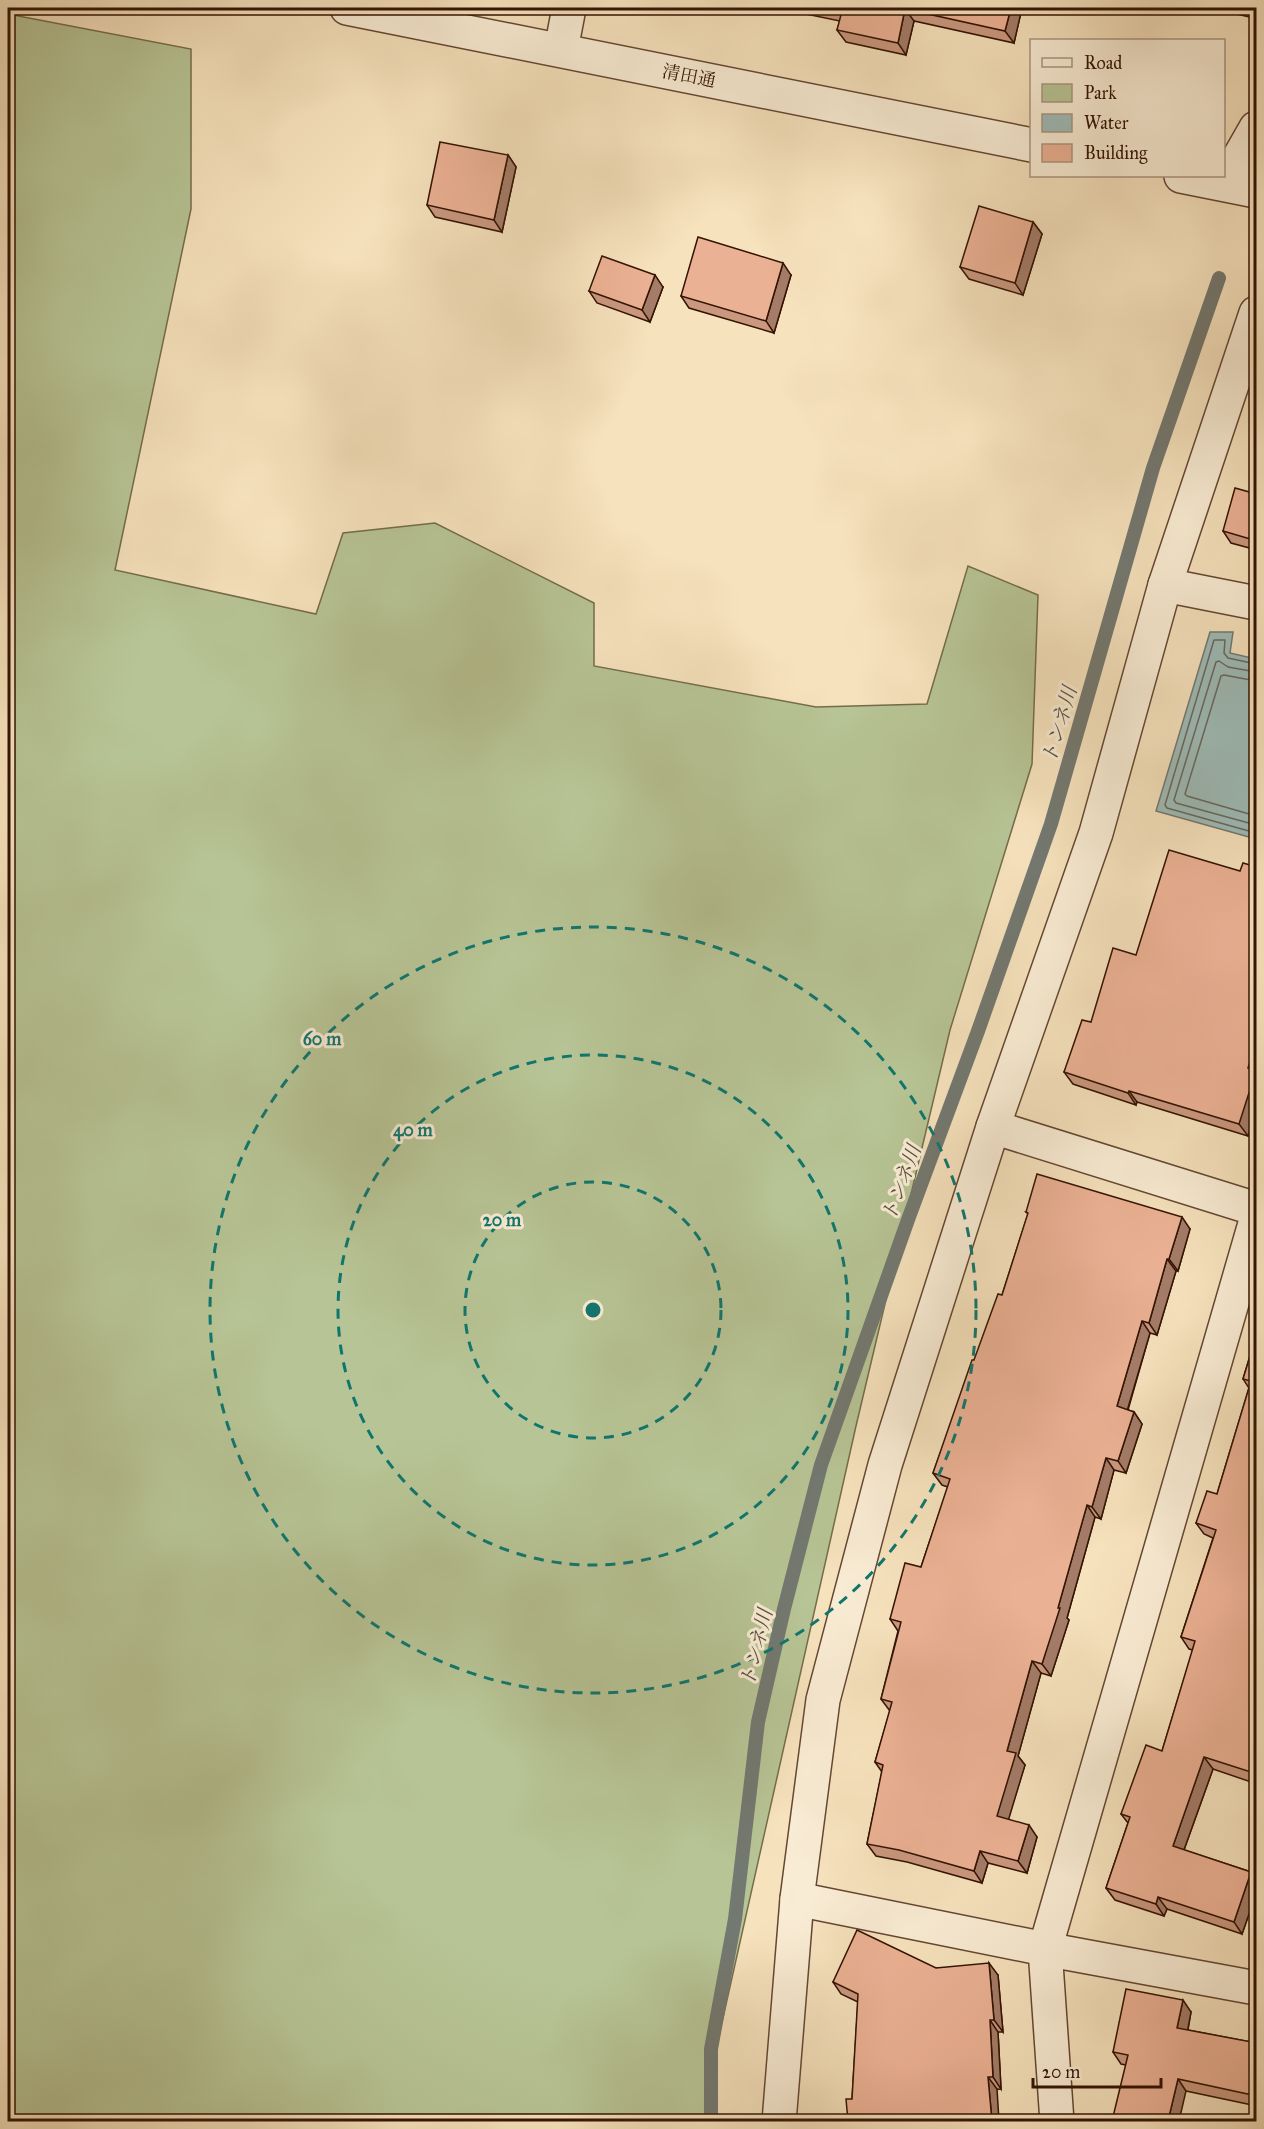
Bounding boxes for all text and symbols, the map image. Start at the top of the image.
legend [1030,39,1225,177]
text: Road [1084,52,1122,74]
street label: 清田通 [660,60,718,92]
text: Park [1084,82,1117,104]
text: Water [1084,112,1129,134]
text: Building [1084,142,1148,165]
water label: トンネ川 [1037,682,1082,766]
text: 60 m [303,1028,342,1050]
text: 40 m [393,1119,434,1142]
water label: トンネ川 [876,1140,927,1224]
text: 20 m [483,1209,522,1231]
centre of rings [583,1300,603,1320]
water label: トンネ川 [735,1605,778,1689]
scale bar [1033,2051,1160,2089]
text: 20 m [1042,2061,1080,2083]

